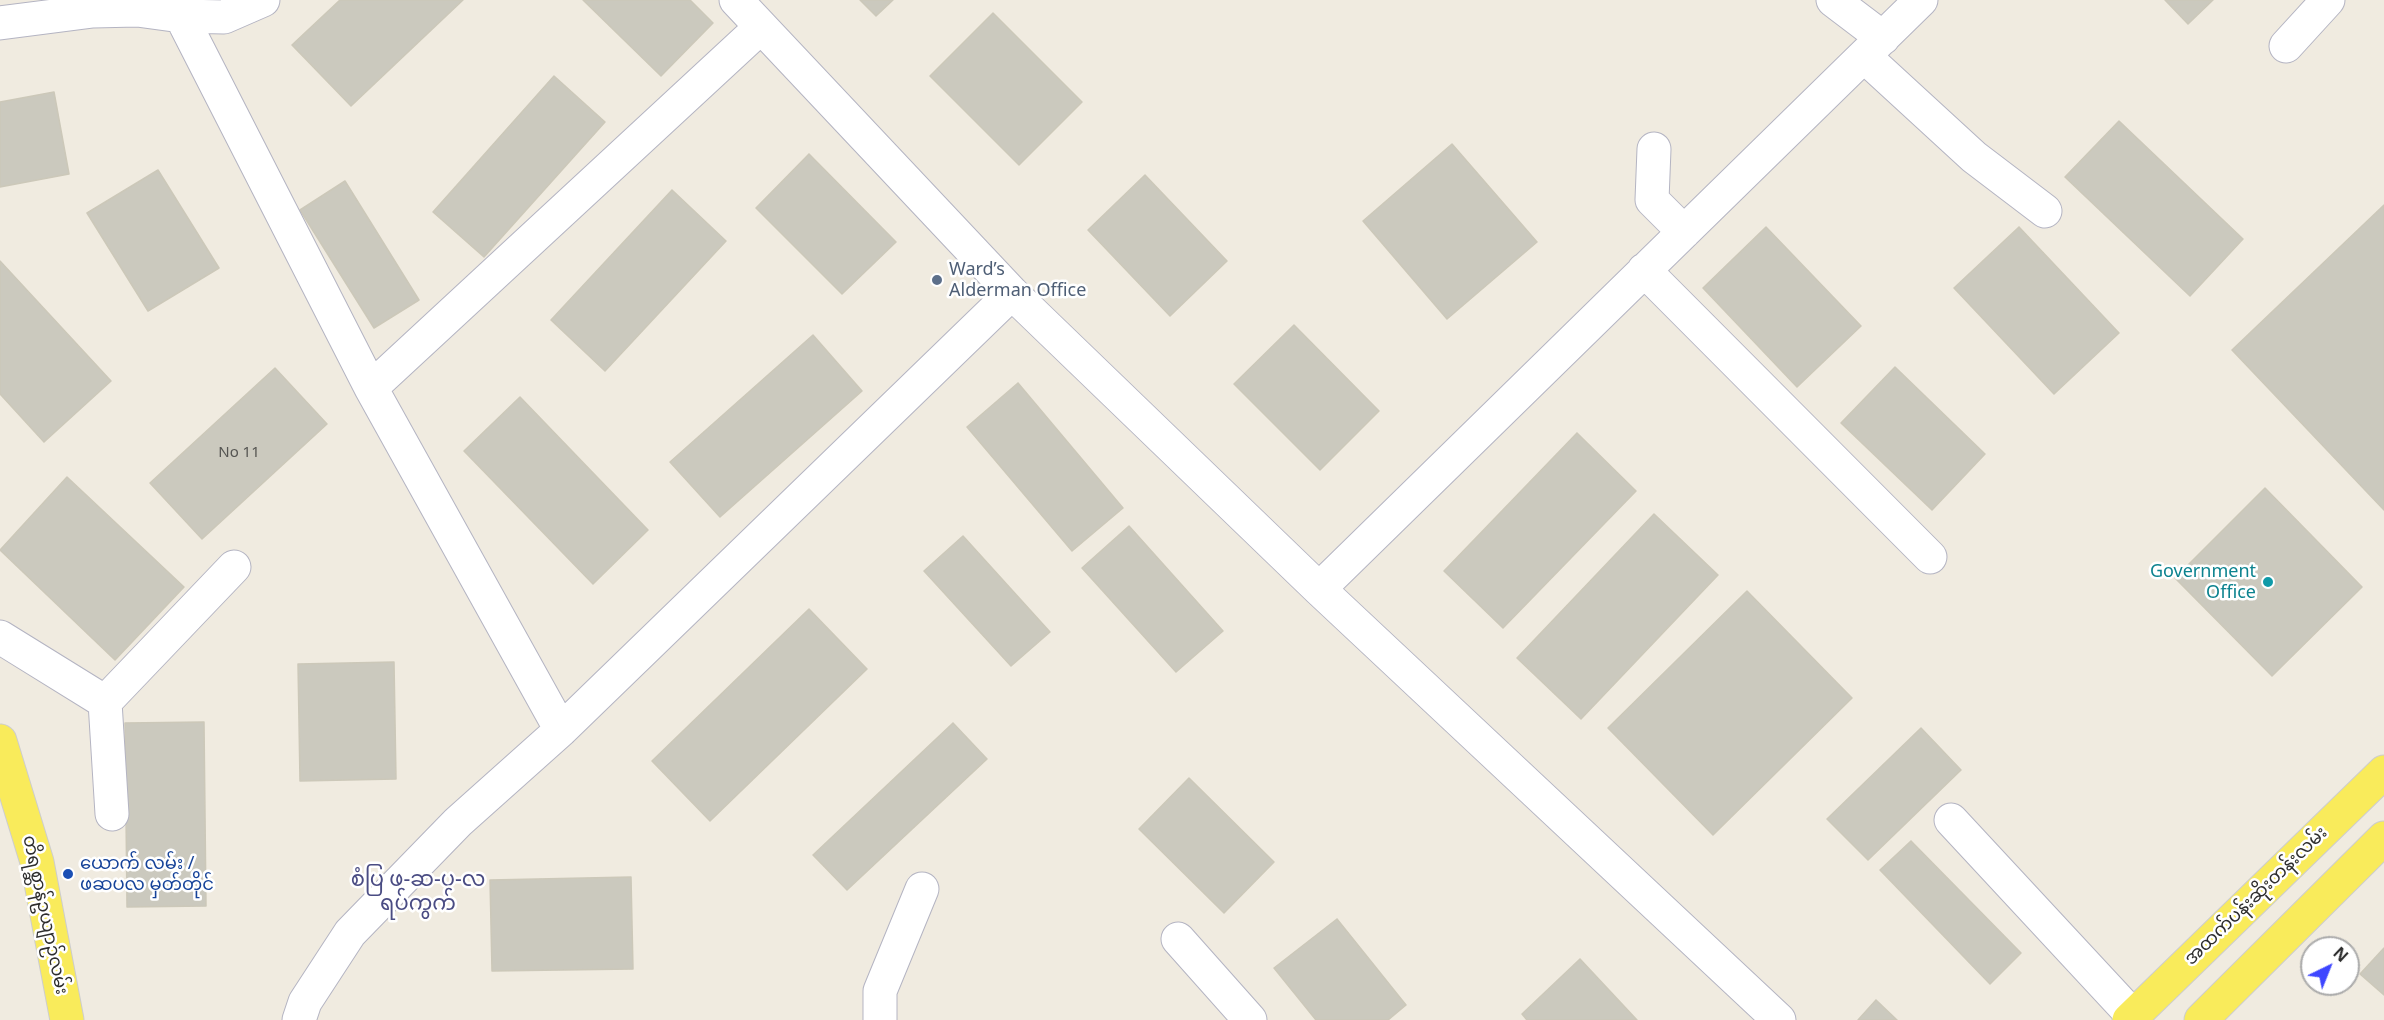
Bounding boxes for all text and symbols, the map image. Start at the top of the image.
place label: Ward’s Alderman Office [949,259,1086,302]
marker: Ward’s Alderman Office [930,273,944,287]
house number: No 11 [218,444,260,462]
place label: Government Office [2150,561,2256,604]
marker: Government Office [2261,575,2275,589]
street label: အထက်ပန်းဆိုးတန်းလမ်း [2180,822,2332,970]
street label: တိရစ္ဆာန်ဥယျာဉ်လမ်း [18,834,72,996]
place label: ယောက် လမ်း / ဖဆပလ မှတ်တိုင် [80,853,214,896]
marker: ယောက် လမ်း / ဖဆပလ မှတ်တိုင် [61,867,75,881]
district label: စံပြ ဖ-ဆ-ပ-လ ရပ်ကွက် [351,867,485,917]
north arrow [2300,936,2360,996]
text: N [2329,942,2353,967]

